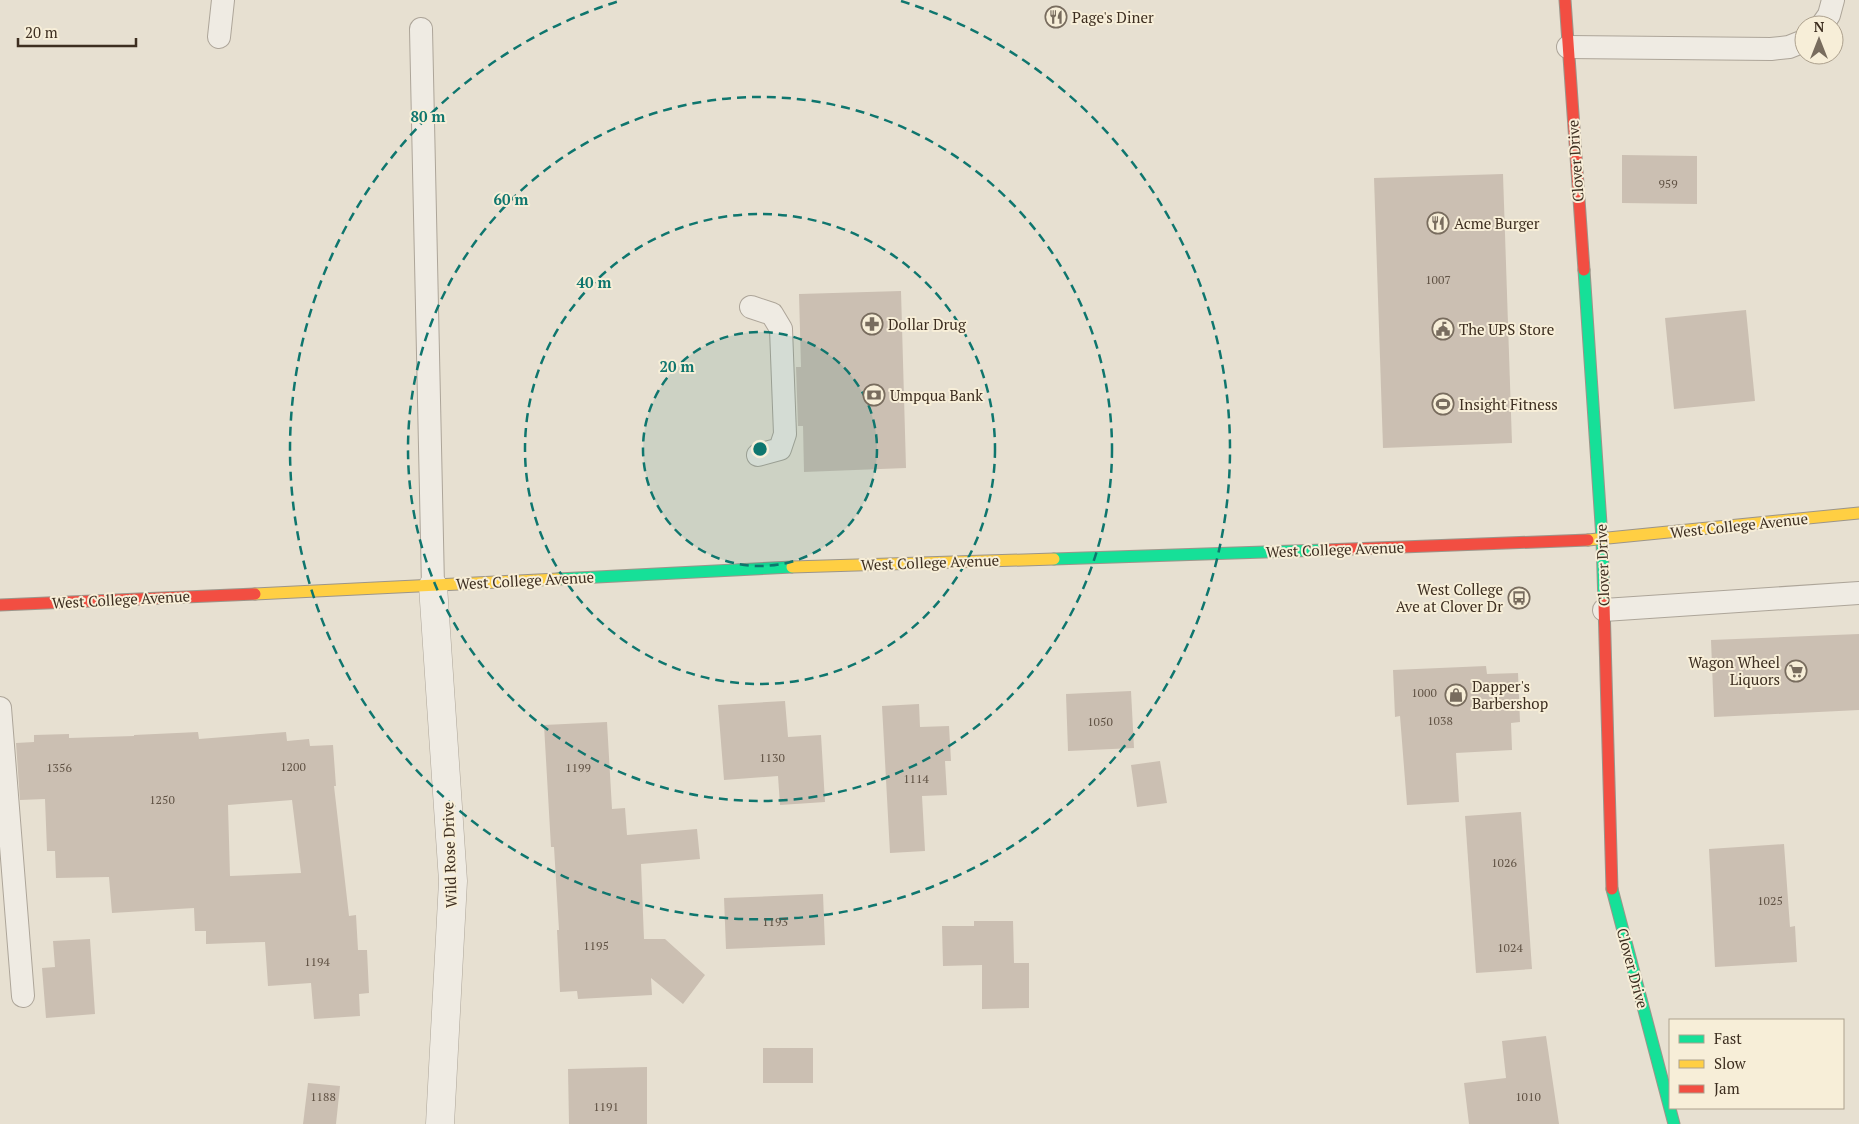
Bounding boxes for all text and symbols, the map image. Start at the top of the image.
restaurant icon: Page's Diner [1044,5,1068,29]
place label: Page's Diner [1072,7,1154,27]
scale bar [18,15,135,47]
north arrow [1794,15,1844,65]
text: N [1814,17,1825,36]
text: 20 m [25,22,58,42]
text: 80 m [411,106,446,126]
street label: Clover Drive [1562,119,1588,203]
house number: 959 [1658,176,1678,191]
text: 60 m [494,189,529,209]
restaurant icon: Acme Burger [1426,211,1450,235]
place label: Acme Burger [1454,213,1540,233]
text: 40 m [577,272,612,292]
house number: 1007 [1425,272,1451,287]
pharmacy icon: Dollar Drug [860,312,884,336]
place label: Dollar Drug [888,314,967,334]
public building icon: The UPS Store [1431,317,1455,341]
place label: The UPS Store [1459,319,1554,339]
text: 20 m [660,356,695,376]
bank icon: Umpqua Bank [862,383,886,407]
place label: Umpqua Bank [890,385,983,405]
sports icon: Insight Fitness [1431,392,1455,416]
place label: Insight Fitness [1459,394,1558,414]
centre of rings [751,440,769,458]
street label: West College Avenue [1669,508,1809,542]
street label: Clover Drive [1591,524,1613,606]
street label: West College Avenue [1266,537,1404,561]
street label: West College Avenue [861,550,999,574]
street label: West College Avenue [455,566,595,594]
place label: West College Ave at Clover Dr [1396,579,1503,616]
street label: West College Avenue [51,585,191,613]
bus stop icon: West College Ave at Clover Dr [1507,586,1531,610]
place label: Wagon Wheel Liquors [1688,652,1780,689]
supermarket icon: Wagon Wheel Liquors [1784,659,1808,683]
place label: Dapper's Barbershop [1472,676,1548,713]
shop icon: Dapper's Barbershop [1444,683,1468,707]
house number: 1000 [1411,685,1437,700]
house number: 1038 [1427,713,1453,728]
house number: 1050 [1087,714,1113,729]
house number: 1130 [759,750,785,765]
house number: 1200 [280,759,306,774]
house number: 1356 [46,760,72,775]
house number: 1199 [565,760,591,775]
house number: 1114 [903,771,929,786]
house number: 1250 [149,792,175,807]
street label: Wild Rose Drive [437,802,461,908]
house number: 1026 [1491,855,1517,870]
house number: 1025 [1757,893,1783,908]
house number: 1193 [762,914,788,929]
street label: Clover Drive [1613,926,1653,1010]
house number: 1195 [583,938,609,953]
house number: 1024 [1497,940,1523,955]
house number: 1194 [304,954,330,969]
legend [1669,1019,1844,1109]
text: Fast [1714,1028,1742,1048]
text: Slow [1714,1053,1747,1073]
text: Jam [1714,1078,1740,1098]
house number: 1188 [310,1089,336,1104]
house number: 1010 [1515,1089,1541,1104]
house number: 1191 [593,1099,619,1114]

